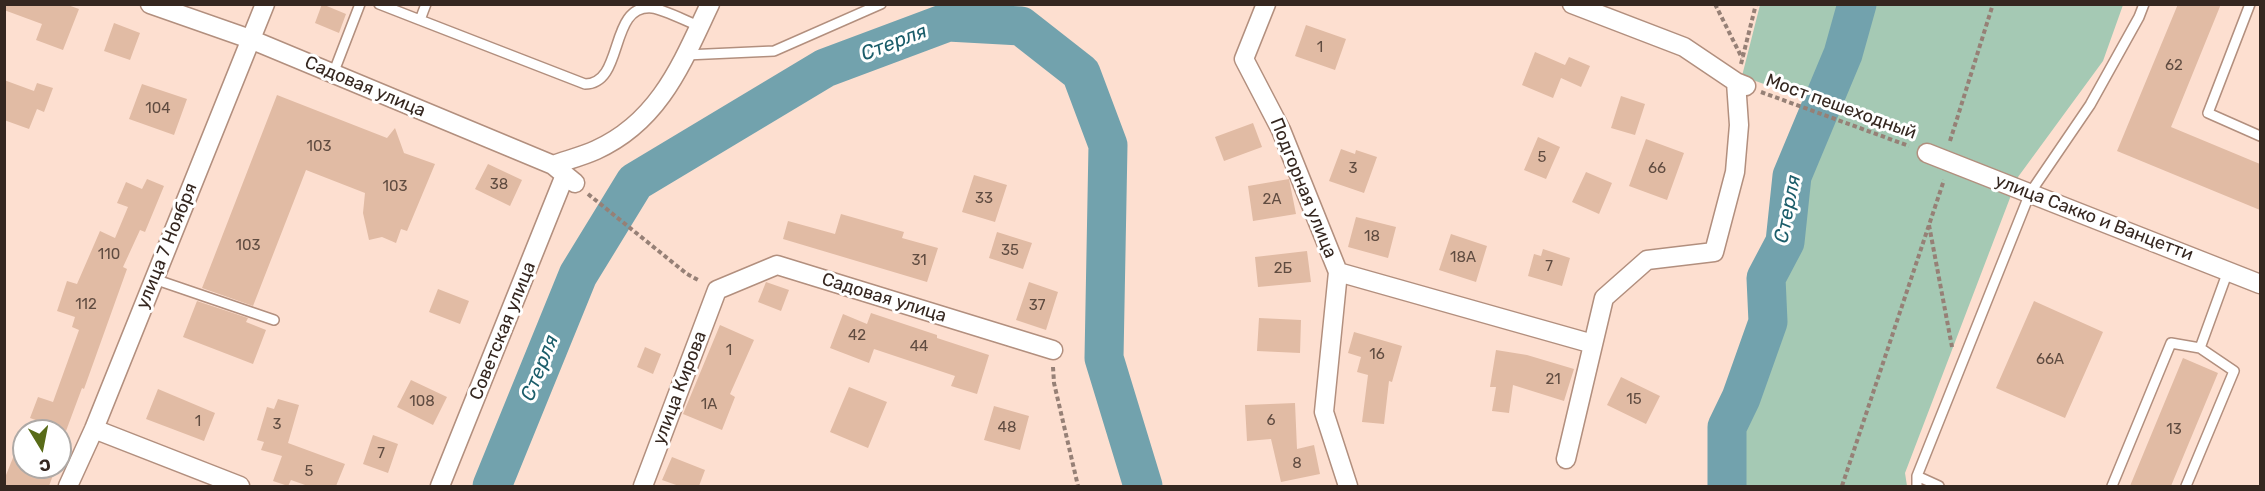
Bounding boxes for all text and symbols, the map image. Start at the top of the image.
water label: Стерля [858,19,930,67]
house number: 1 [1317,39,1323,57]
street label: Садовая улица [301,52,429,122]
house number: 62 [2165,57,2183,75]
street label: Мост пешеходный [1763,70,1919,144]
house number: 104 [145,100,171,118]
street label: Подгорная улица [1265,115,1341,261]
house number: 103 [307,138,331,156]
house number: 5 [1538,149,1546,167]
house number: 3 [1348,160,1358,178]
house number: 66 [1648,160,1666,178]
street label: улица Сакко и Ванцетти [1992,170,2196,266]
water label: Стерля [1770,173,1806,245]
house number: 38 [490,176,508,194]
house number: 103 [383,178,407,196]
street label: улица 7 Ноября [132,180,202,312]
house number: 33 [975,190,993,208]
house number: 2А [1263,191,1281,209]
house number: 18 [1364,228,1380,246]
house number: 103 [236,237,260,255]
house number: 35 [1001,242,1019,260]
house number: 110 [98,246,120,264]
house number: 18А [1450,249,1476,267]
house number: 31 [911,252,927,270]
house number: 7 [1545,258,1553,276]
street label: Советская улица [465,259,541,403]
house number: 2Б [1274,260,1292,278]
street label: Садовая улица [819,269,949,327]
house number: 112 [75,296,97,314]
house number: 37 [1029,297,1045,315]
house number: 42 [848,327,866,345]
street label: улица Кирова [648,328,712,448]
water label: Стерля [516,332,564,404]
house number: 44 [910,338,928,356]
house number: 1 [726,342,732,360]
house number: 16 [1369,346,1385,364]
house number: 66А [2036,351,2064,369]
house number: 21 [1545,371,1561,389]
house number: 15 [1626,391,1642,409]
house number: 108 [409,393,435,411]
house number: 1А [701,396,717,414]
house number: 6 [1266,412,1276,430]
house number: 1 [195,413,201,431]
house number: 3 [272,416,282,434]
north arrow [12,419,72,479]
house number: 48 [998,419,1016,437]
house number: 13 [2166,421,2182,439]
house number: 7 [377,445,385,463]
text: С [38,455,52,476]
house number: 8 [1292,455,1302,473]
house number: 5 [305,463,313,481]

